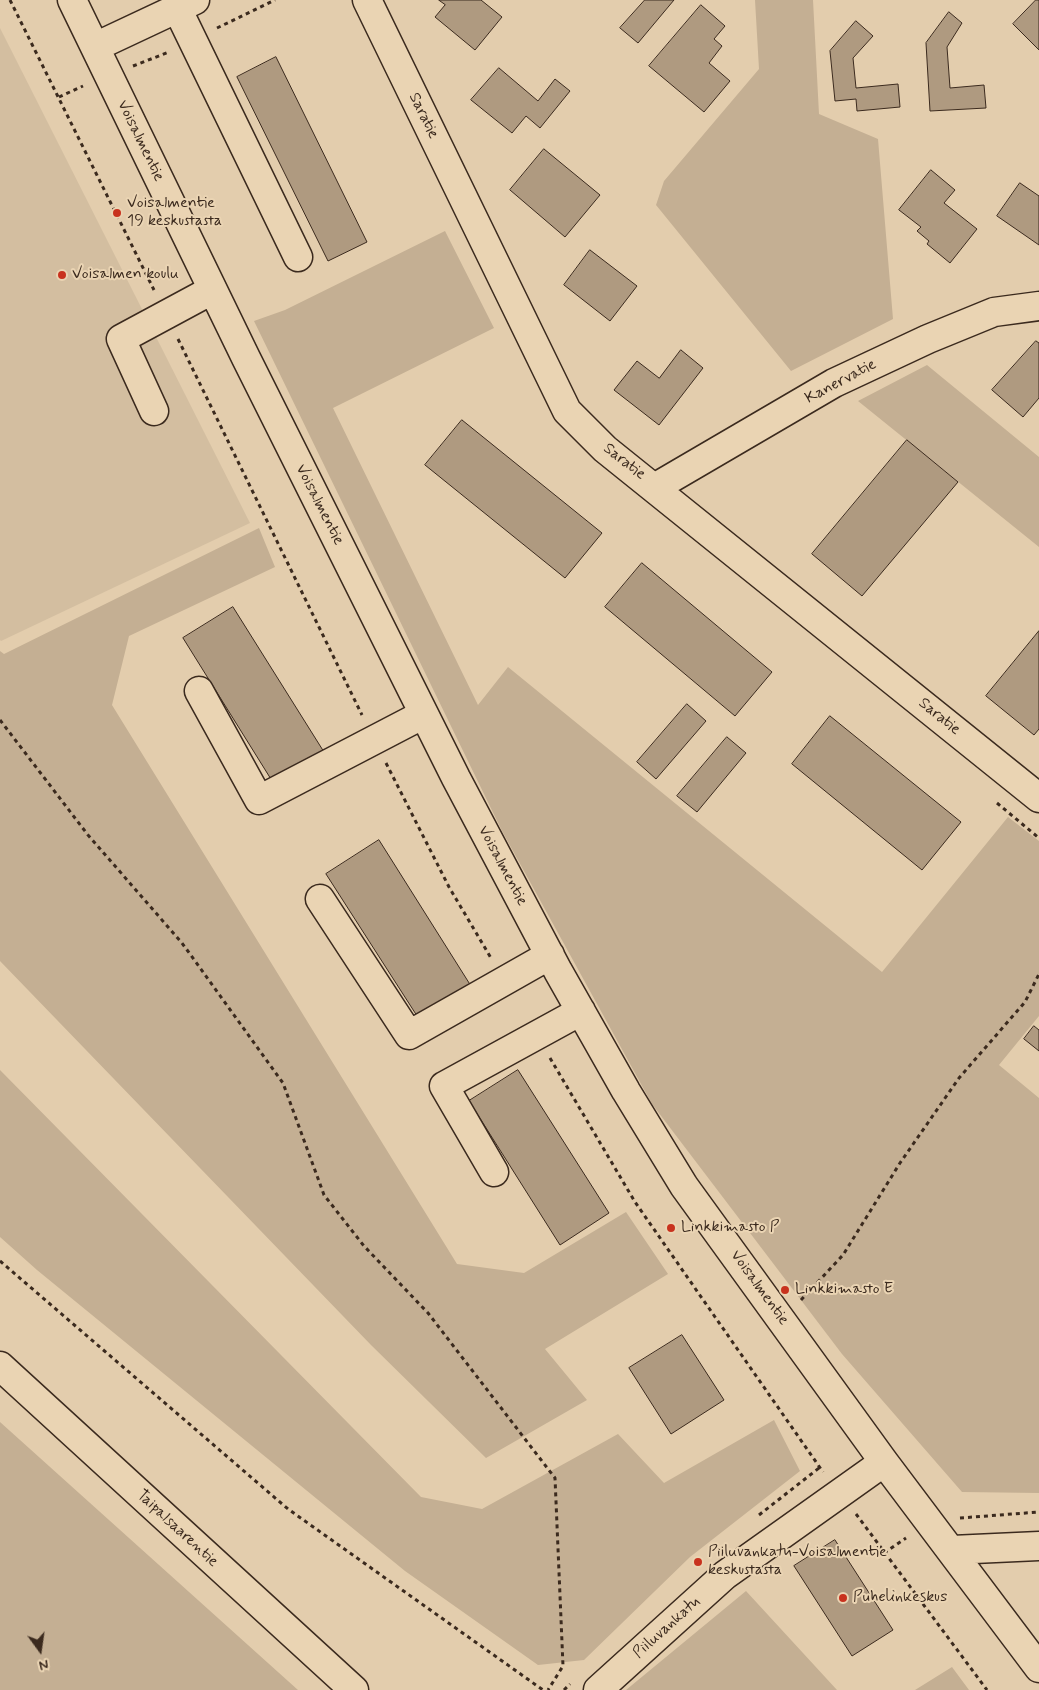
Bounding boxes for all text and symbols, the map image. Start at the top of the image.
street label: Saratie [404,90,442,142]
street label: Voisalmentie [112,97,168,185]
place label: Voisalmentie 19 keskustasta [127,194,222,232]
marker: Voisalmentie 19 keskustasta [111,207,123,219]
place label: Voisalmen koulu [72,265,179,285]
marker: Voisalmen koulu [56,269,68,281]
street label: Kanervatie [802,355,880,409]
street label: Saratie [599,439,649,485]
street label: Voisalmentie [290,461,348,549]
street label: Saratie [914,694,964,740]
street label: Voisalmentie [473,823,531,909]
place label: Linkkimasto P [681,1218,779,1238]
marker: Linkkimasto P [665,1222,677,1234]
street label: Voisalmentie [725,1247,793,1329]
place label: Linkkimasto E [795,1280,893,1300]
marker: Linkkimasto E [779,1284,791,1296]
street label: Taipalsaarentie [132,1486,222,1572]
place label: Piiluvankatu-Voisalmentie keskustasta [708,1543,887,1581]
marker: Piiluvankatu-Voisalmentie keskustasta [692,1556,704,1568]
place label: Puhelinkeskus [853,1588,947,1608]
marker: Puhelinkeskus [837,1592,849,1604]
street label: Piiluvankatu [629,1593,705,1663]
north arrow [15,1625,65,1675]
text: N [37,1655,50,1674]

